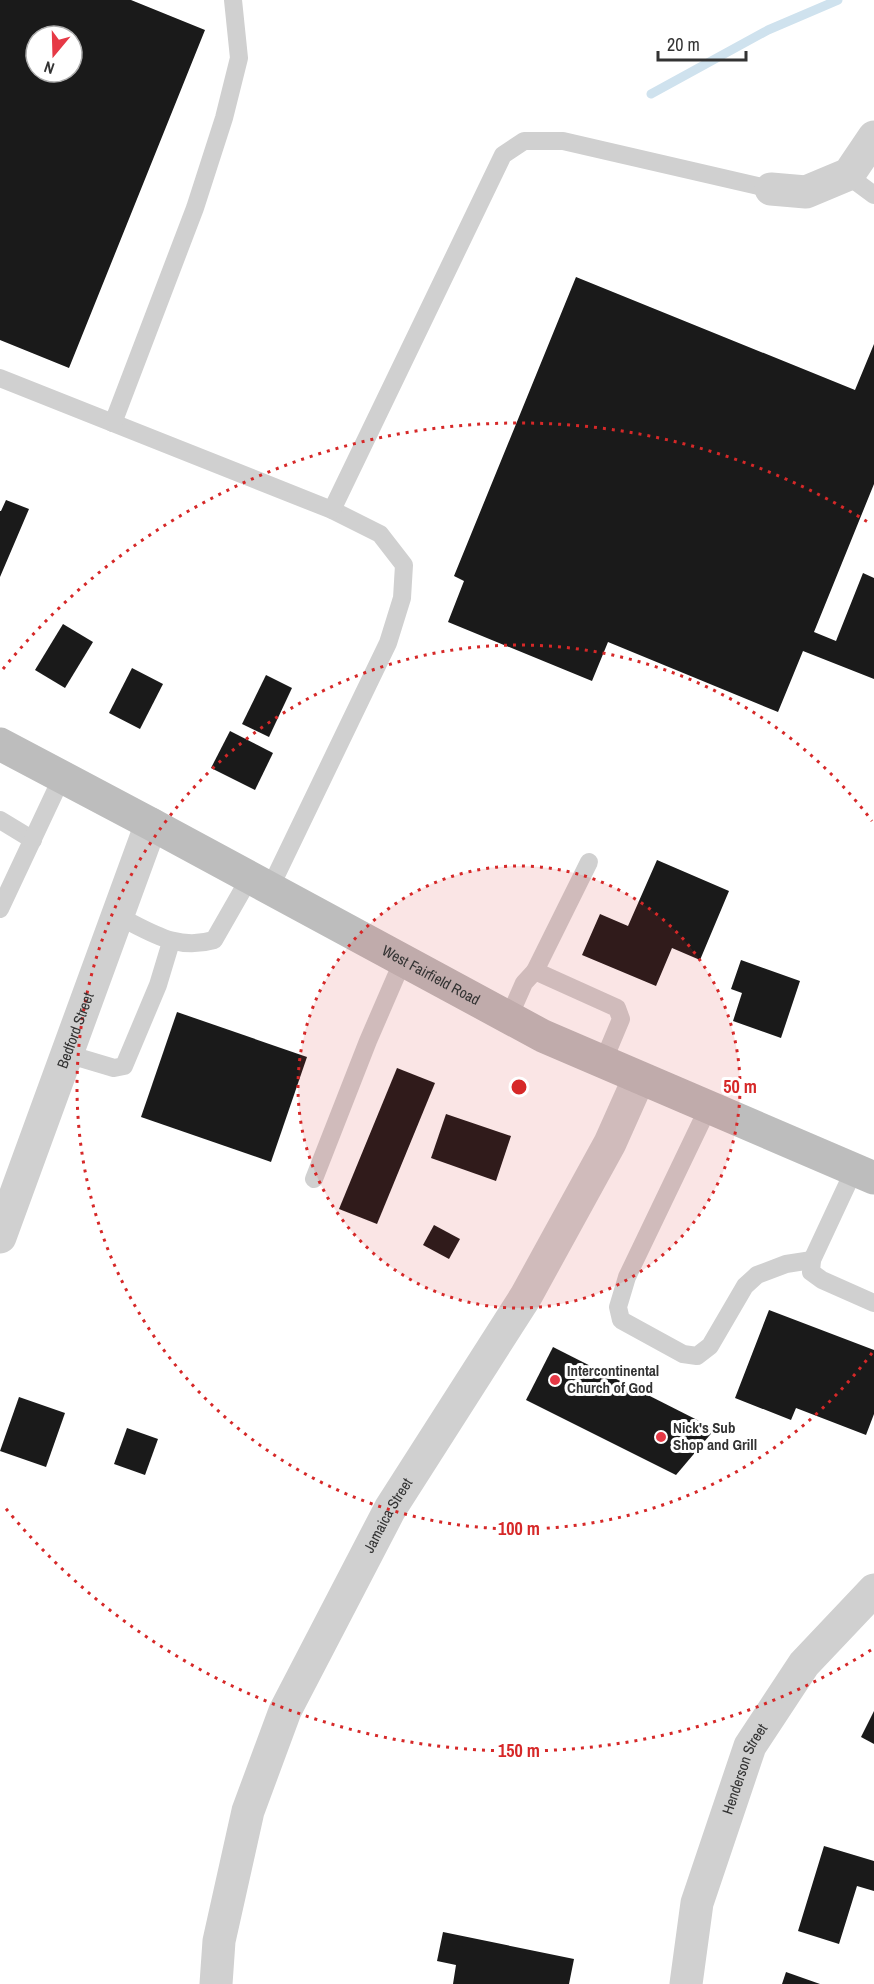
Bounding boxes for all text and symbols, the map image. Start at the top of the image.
north arrow [24,24,84,84]
scale bar [658,24,746,62]
text: 20 m [667,32,700,57]
text: N [41,56,57,80]
street label: West Fairfield Road [378,940,484,1010]
street label: Bedford Street [52,989,99,1071]
text: 50 m [723,1074,757,1099]
centre of rings [509,1077,529,1097]
place label: Intercontinental Church of God [567,1360,659,1398]
marker: Intercontinental Church of God [548,1373,562,1387]
place label: Nick's Sub Shop and Grill [673,1417,757,1455]
marker: Nick's Sub Shop and Grill [654,1430,668,1444]
street label: Jamaica Street [358,1473,417,1556]
text: 100 m [498,1516,540,1541]
street label: Henderson Street [717,1719,772,1817]
text: 150 m [498,1738,540,1763]

